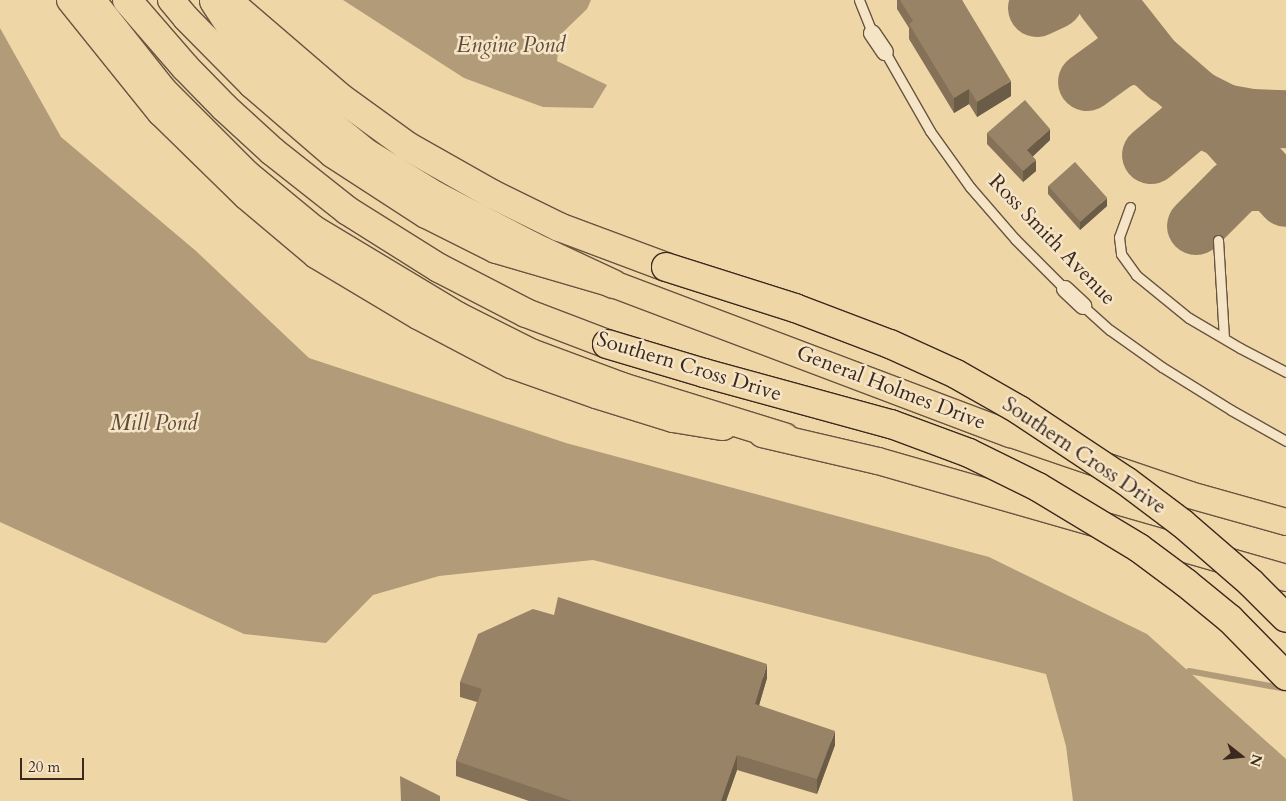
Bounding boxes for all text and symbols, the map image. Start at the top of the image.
water label: Engine Pond [457,33,565,59]
street label: Ross Smith Avenue [983,170,1121,310]
street label: Southern Cross Drive [594,327,784,407]
street label: General Holmes Drive [793,340,989,436]
street label: Southern Cross Drive [997,392,1171,520]
water label: Mill Pond [110,411,198,437]
north arrow [1216,731,1266,781]
scale bar [22,748,86,780]
text: N [1245,752,1267,769]
text: 20 m [28,757,60,777]

